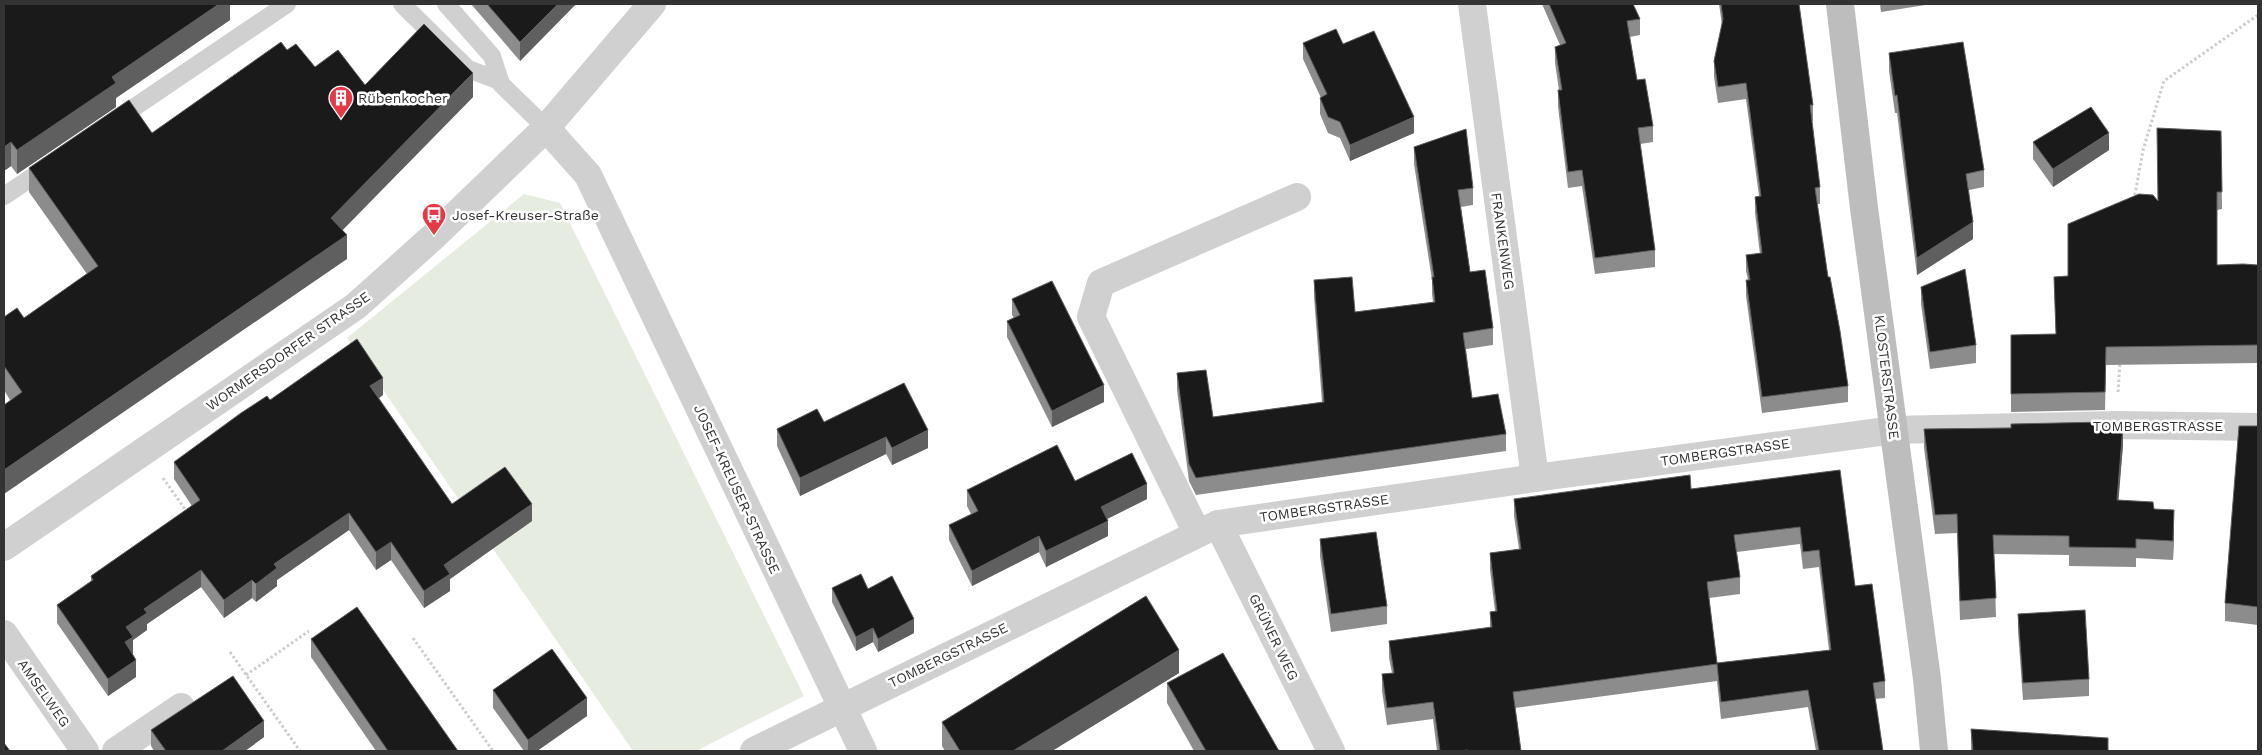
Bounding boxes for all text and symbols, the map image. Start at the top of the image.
building icon: Rübenkocher [328,85,354,119]
place label: Rübenkocher [358,90,448,106]
street label: FRANKENWEG [1488,191,1518,291]
bus stop icon: Josef-Kreuser-Straße [421,202,447,236]
place label: Josef-Kreuser-Straße [452,207,599,223]
street label: WORMERSDORFER STRASSE [203,288,373,414]
street label: KLOSTERSTRASSE [1871,314,1903,440]
street label: JOSEF-KREUSER-STRASSE [691,402,783,576]
street label: TOMBERGSTRASSE [2093,418,2223,434]
street label: TOMBERGSTRASSE [1659,435,1791,469]
street label: TOMBERGSTRASSE [1258,491,1390,525]
street label: GRÜNER WEG [1246,591,1302,683]
street label: TOMBERGSTRASSE [886,619,1010,691]
street label: AMSELWEG [15,656,73,730]

